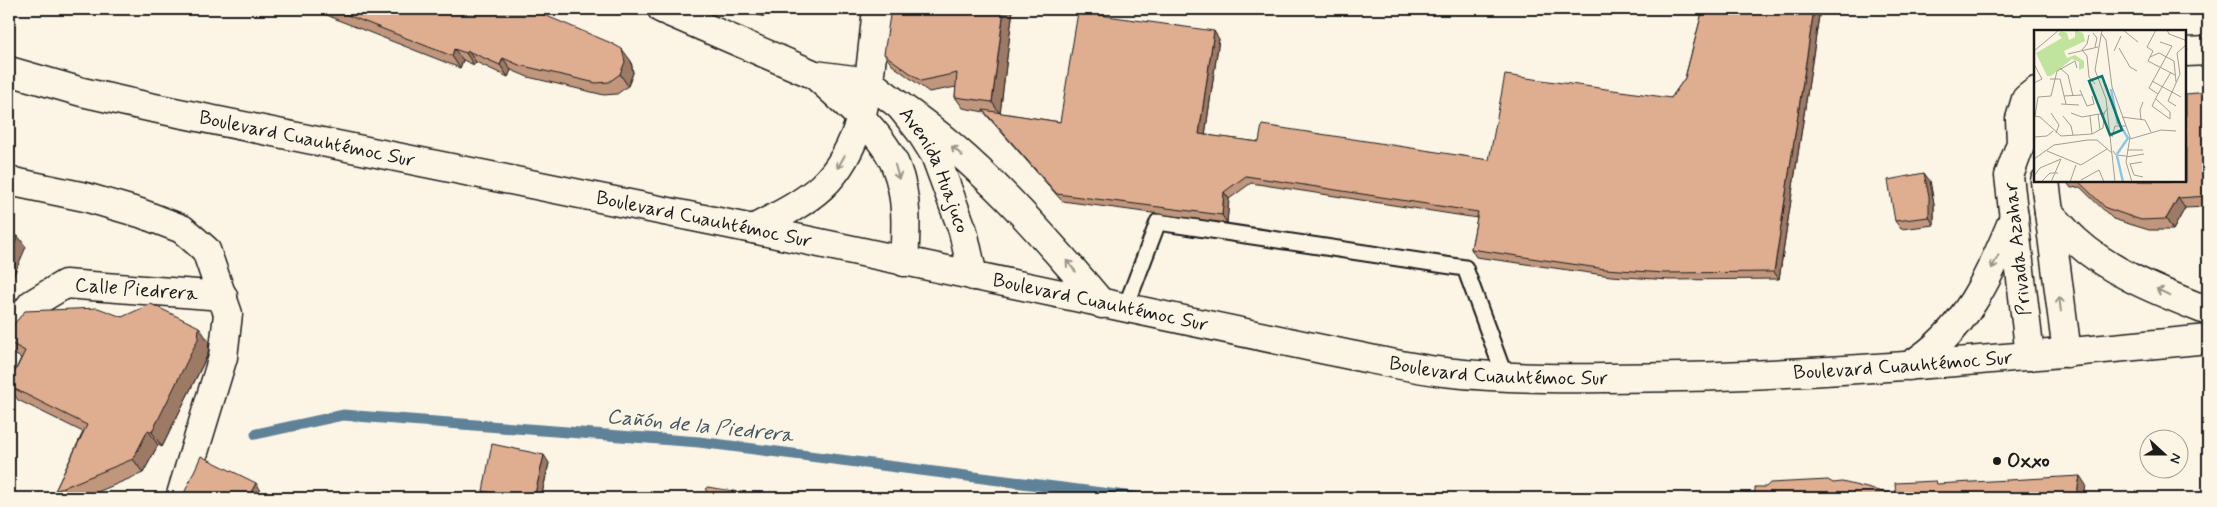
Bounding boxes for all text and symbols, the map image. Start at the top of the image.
inset map [2034,30,2187,182]
street label: Avenida Huajuco [893,101,976,237]
street label: Boulevard Cuauhtémoc Sur [197,104,418,174]
one-way arrow [951,145,964,156]
one-way arrow [836,155,846,169]
one-way arrow [893,164,902,180]
street label: Privada Azahar [1998,180,2038,317]
street label: Boulevard Cuauhtémoc Sur [594,184,815,255]
one-way arrow [1990,254,1999,269]
one-way arrow [1065,260,1076,273]
street label: Boulevard Cuauhtémoc Sur [990,266,1211,338]
street label: Calle Piedrera [74,271,200,308]
one-way arrow [2156,287,2171,297]
one-way arrow [2055,297,2065,313]
street label: Boulevard Cuauhtémoc Sur [1792,344,2014,386]
street label: Boulevard Cuauhtémoc Sur [1387,350,1608,392]
water label: Cañón de la Piedrera [605,402,796,450]
north arrow [2140,430,2190,480]
place label: Oxxo [2007,448,2050,475]
text: N [2165,451,2185,466]
marker: Oxxo [1991,455,2003,467]

